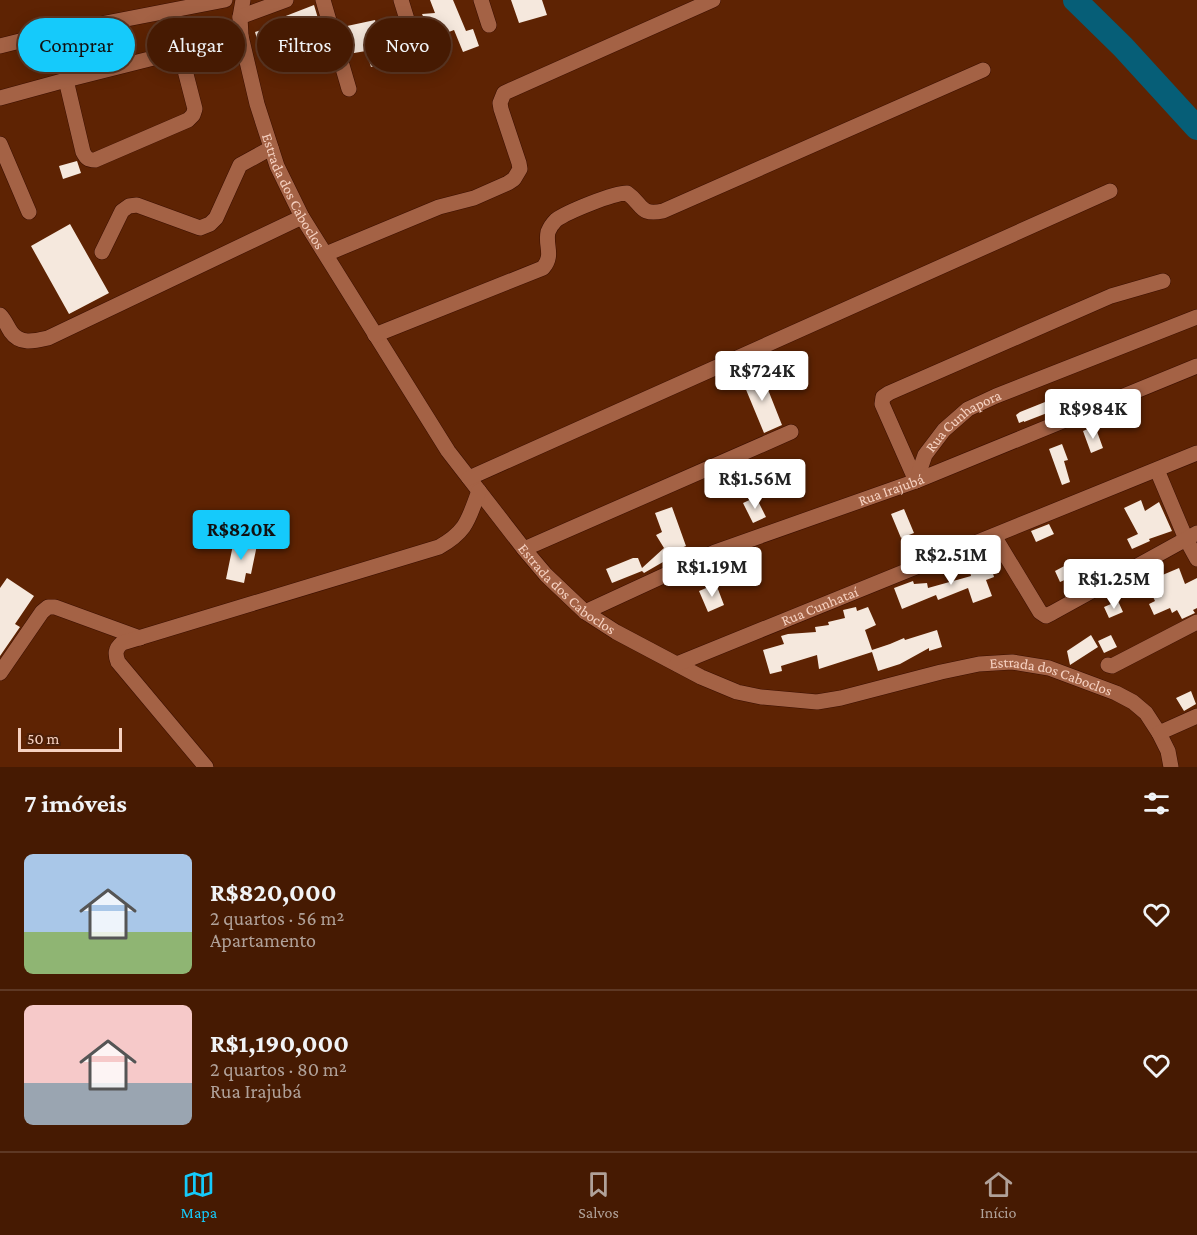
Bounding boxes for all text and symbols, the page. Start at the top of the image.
chip: Comprar [18,18,135,72]
chip: Alugar [147,18,245,72]
chip: Filtros [257,18,353,72]
chip: Novo [365,18,451,72]
street label: Estrada dos Caboclos [259,131,328,252]
pin: R$724K [713,351,811,402]
text: R$724K [729,359,795,381]
street label: Rua Cunhapora [922,387,1003,455]
pin: R$984K [1044,389,1142,440]
text: R$984K [1059,397,1127,419]
pin: R$1.56M [700,459,810,510]
text: R$1.56M [718,467,792,489]
street label: Rua Irajubá [856,471,926,509]
pin: R$820K [192,510,290,561]
text: R$820K [207,518,275,540]
pin: R$2.51M [896,535,1006,586]
street label: Estrada dos Caboclos [515,541,619,638]
text: R$2.51M [915,543,987,565]
pin: R$1.19M [657,547,767,598]
text: R$1.19M [677,555,747,577]
pin: R$1.25M [1059,559,1169,610]
text: R$1.25M [1078,567,1150,589]
street label: Rua Cunhataí [779,583,861,629]
street label: Estrada dos Caboclos [989,654,1115,699]
scale bar [18,725,122,752]
text: 50 m [27,730,59,747]
icon: filters [1140,787,1173,820]
text: 7 imóveis [24,789,127,818]
icon: home [72,878,144,950]
text: R$820,000 [210,878,336,907]
icon: heart [1140,898,1173,931]
text: 2 quartos · 56 m² [210,907,344,929]
text: Apartamento [210,929,316,951]
icon: home [72,1029,144,1101]
text: R$1,190,000 [210,1029,349,1058]
icon: heart [1140,1049,1173,1082]
text: 2 quartos · 80 m² [210,1058,347,1080]
text: Rua Irajubá [210,1080,301,1102]
tab: Mapa [181,1168,217,1221]
tab: Salvos [578,1168,619,1221]
tab: Início [980,1168,1016,1221]

